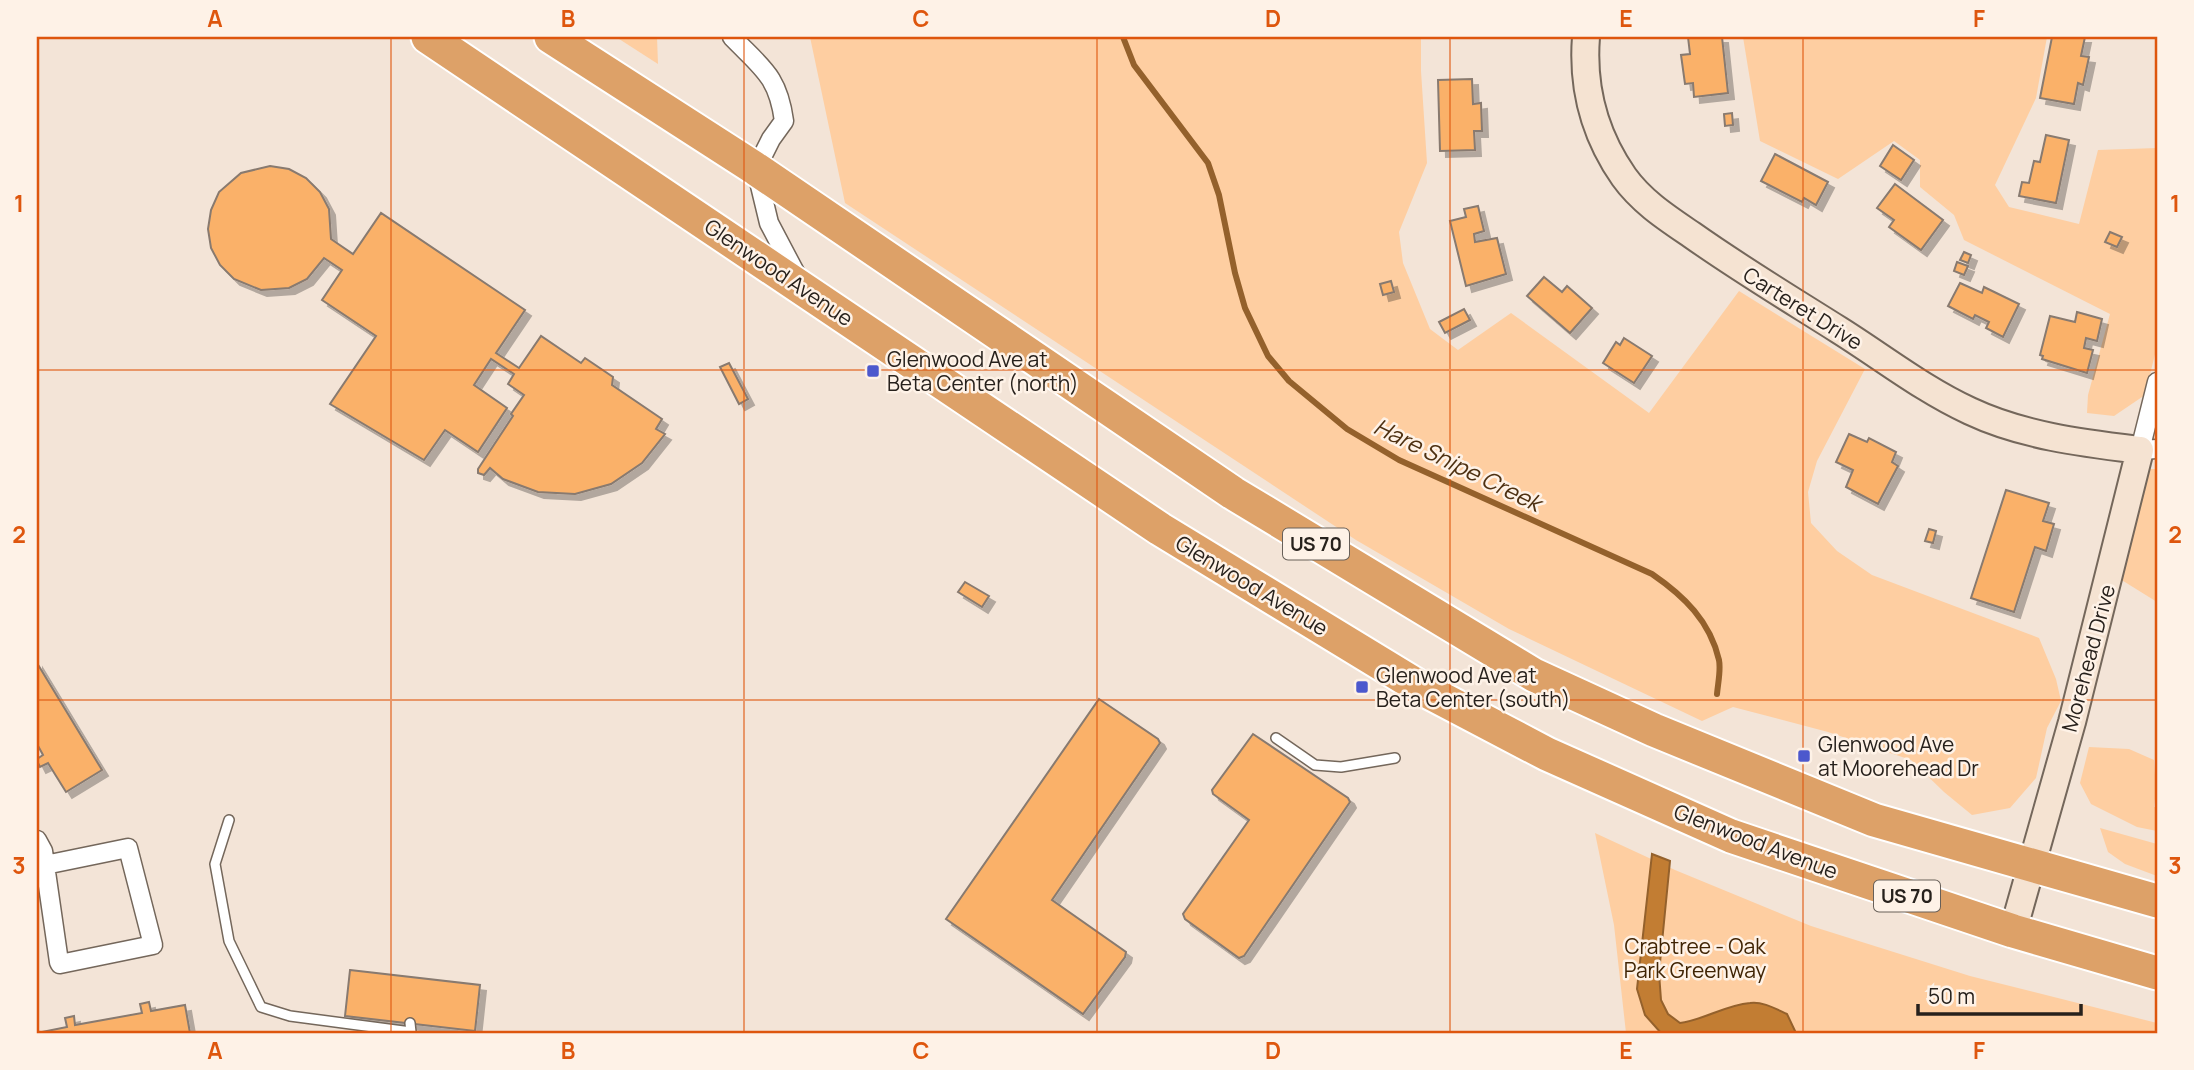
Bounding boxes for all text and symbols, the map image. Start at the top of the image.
text: A [207,2,223,34]
text: B [561,2,575,34]
text: C [913,2,930,34]
text: D [1265,2,1281,34]
text: E [1619,2,1633,34]
text: F [1973,2,1985,34]
text: 1 [14,187,24,219]
text: 1 [2170,187,2180,219]
street label: Glenwood Avenue [699,212,859,332]
street label: Carteret Drive [1738,260,1868,356]
place label: Glenwood Ave at Beta Center (north) [887,345,1079,397]
marker: Glenwood Ave at Beta Center (north) [865,363,881,379]
water label: Hare Snipe Creek [1369,410,1550,520]
text: 2 [12,518,26,550]
text: 2 [2168,518,2182,550]
street label: Glenwood Avenue [1171,528,1333,642]
road number: US 70 [1283,528,1349,559]
street label: Morehead Drive [2055,581,2121,735]
place label: Glenwood Ave at Beta Center (south) [1376,661,1570,713]
marker: Glenwood Ave at Beta Center (south) [1354,679,1370,695]
place label: Glenwood Ave at Moorehead Dr [1818,730,1979,782]
marker: Glenwood Ave at Moorehead Dr [1796,748,1812,764]
street label: Glenwood Avenue [1670,797,1842,885]
text: 3 [12,849,26,881]
text: 3 [2168,849,2182,881]
road number: US 70 [1874,880,1940,912]
park label: Crabtree - Oak Park Greenway [1624,932,1766,984]
scale bar [1918,972,2080,1016]
text: 50 m [1928,982,1975,1010]
text: A [207,1034,223,1066]
text: B [561,1034,575,1066]
text: C [913,1034,930,1066]
text: D [1265,1034,1281,1066]
text: E [1619,1034,1633,1066]
text: F [1973,1034,1985,1066]

